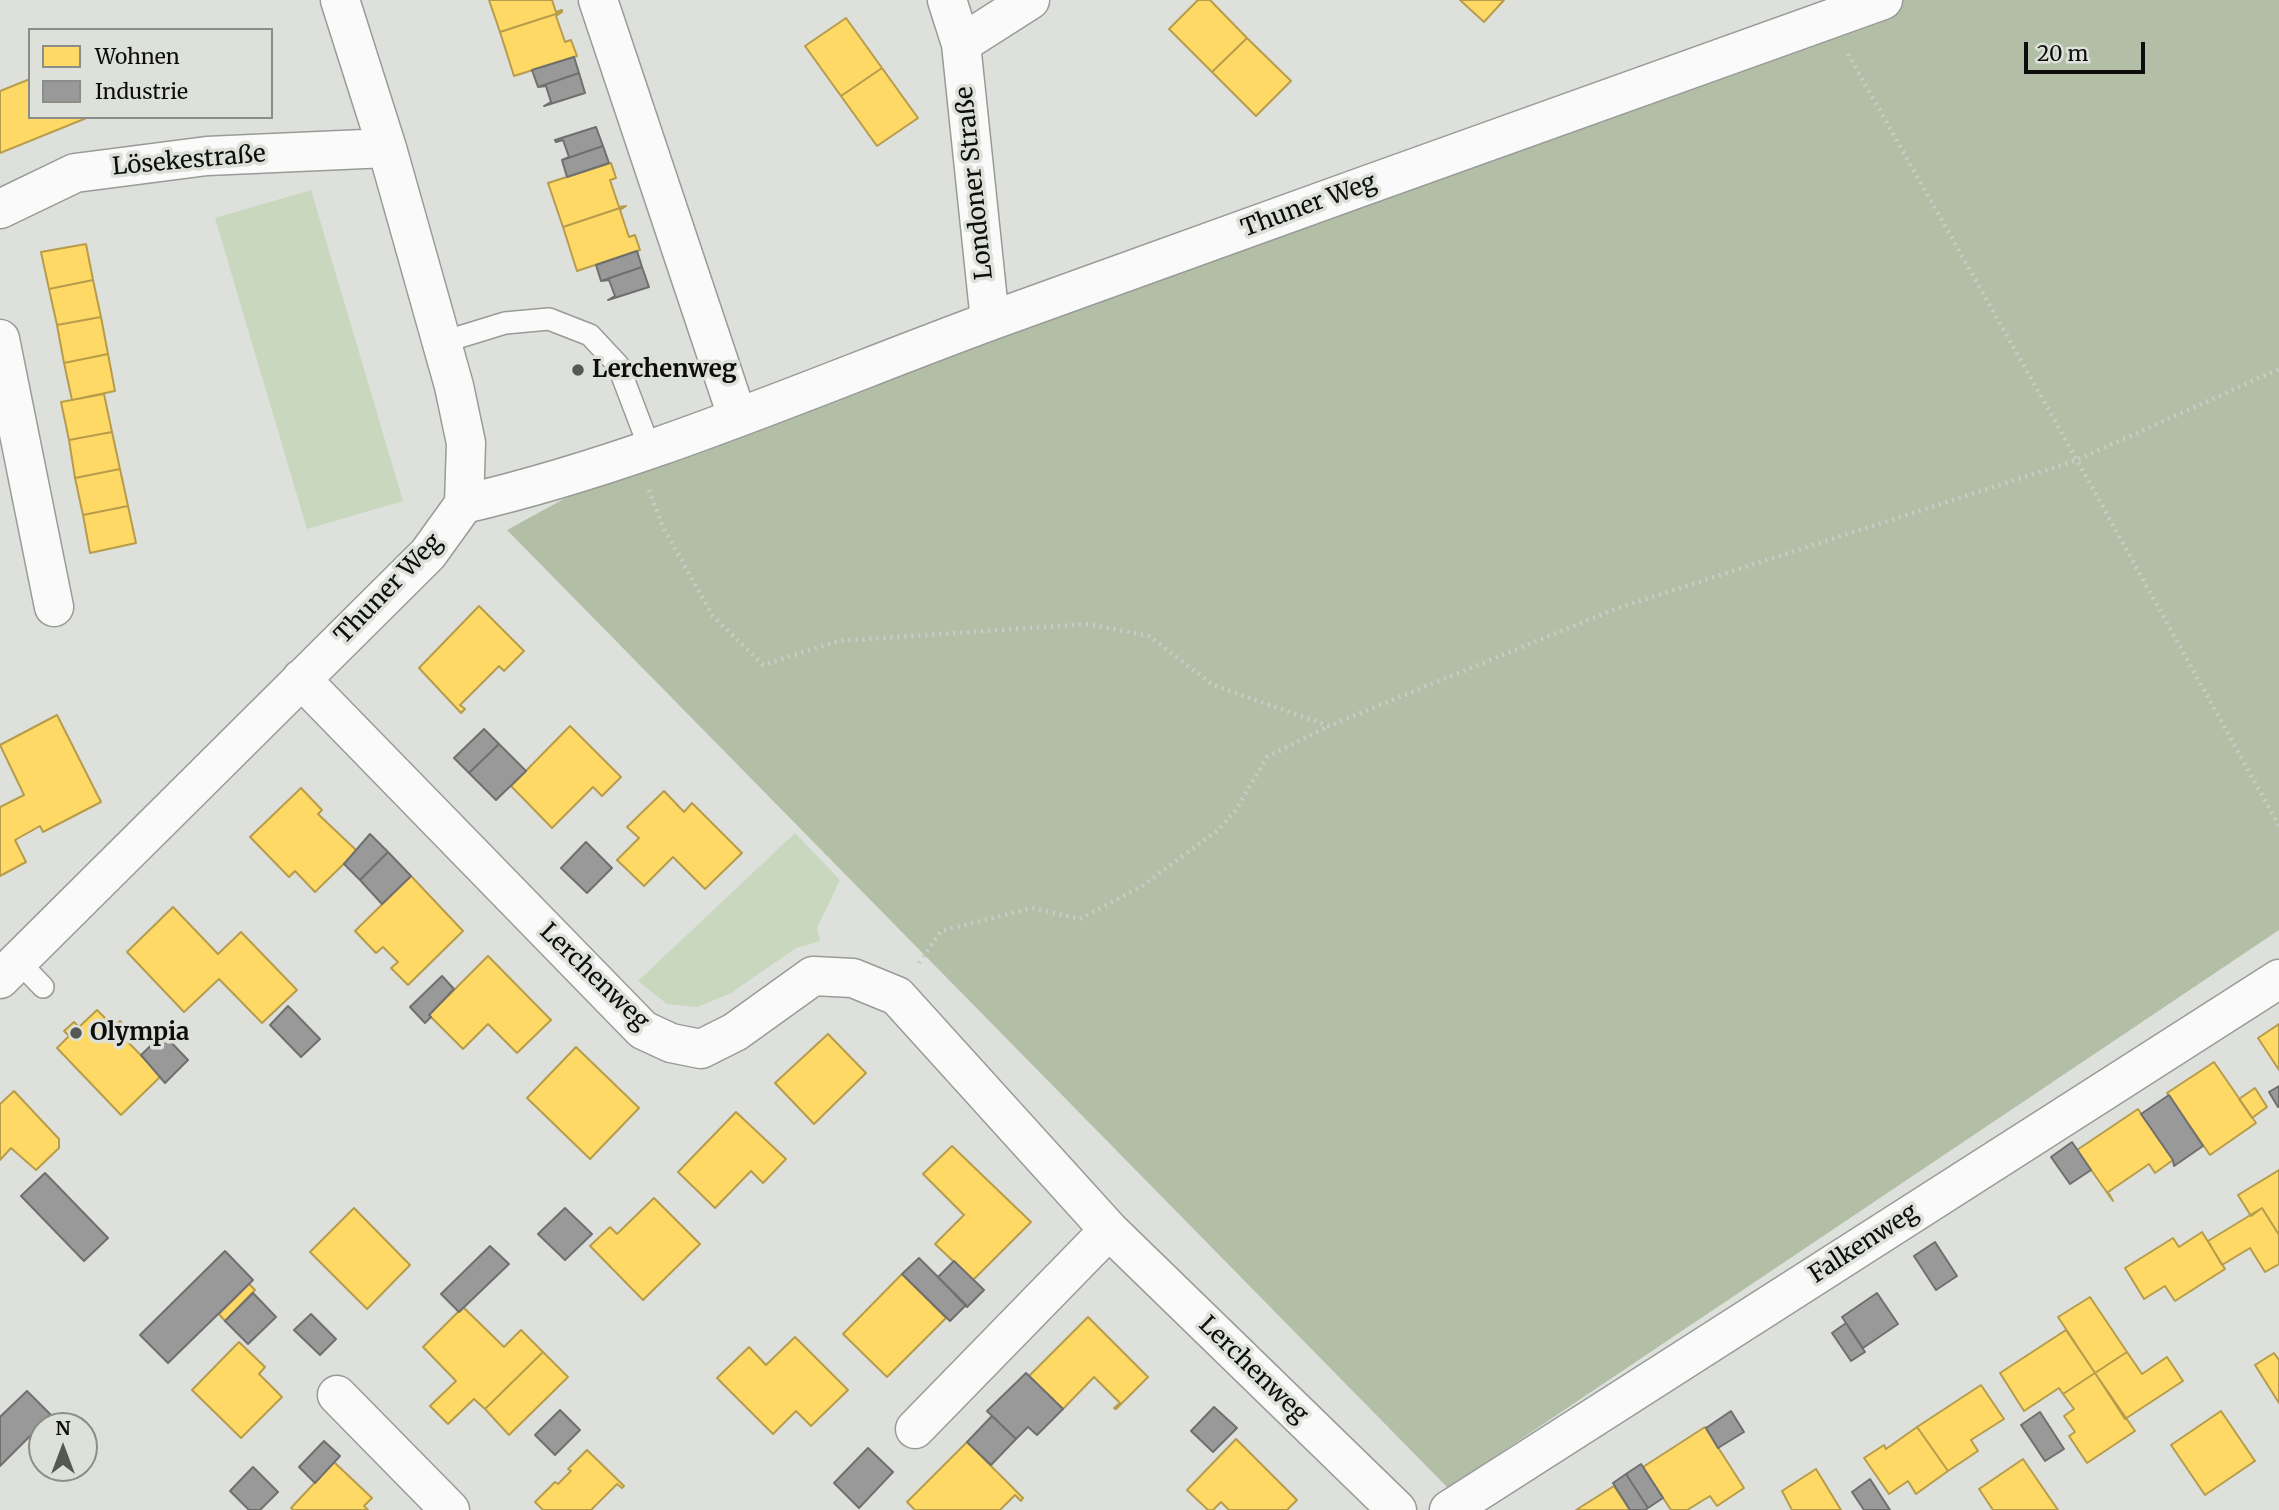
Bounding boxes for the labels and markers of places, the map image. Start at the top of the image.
place label: Lerchenweg [592,356,737,384]
marker: Lerchenweg [570,362,586,378]
place label: Olympia [90,1019,189,1047]
marker: Olympia [68,1025,84,1041]

